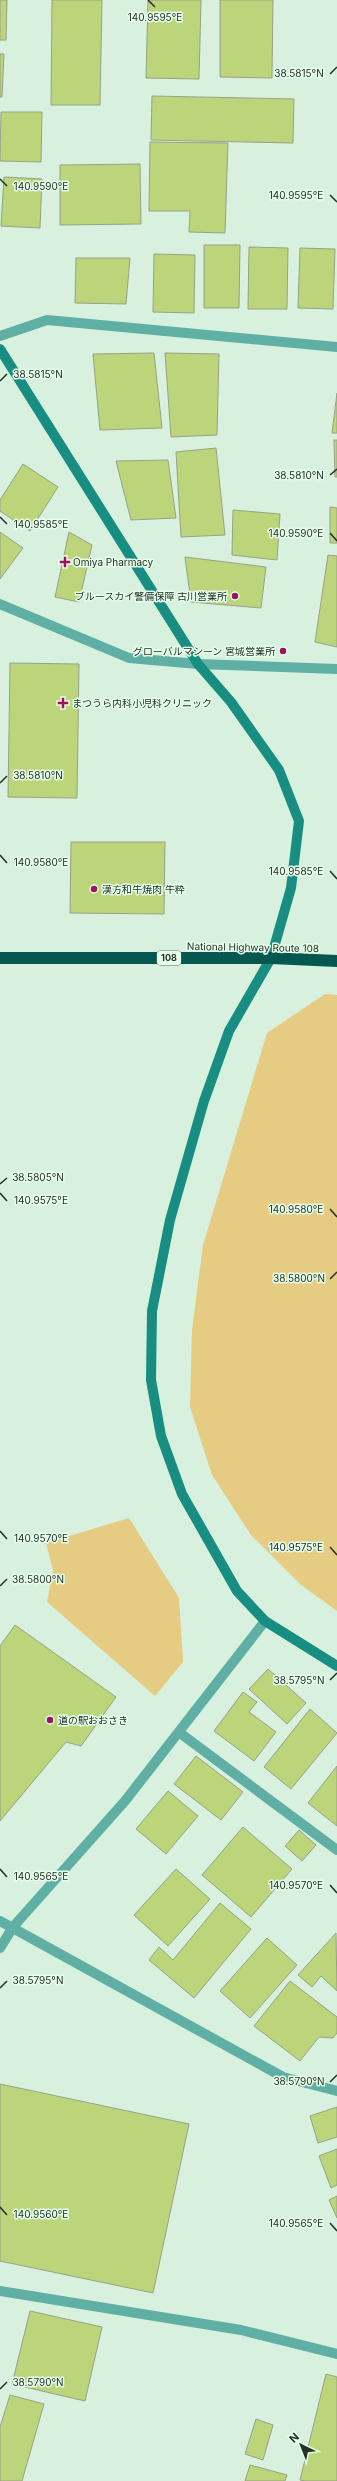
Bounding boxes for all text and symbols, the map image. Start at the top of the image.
text: 140.9595°E [128,11,182,23]
text: 38.5815°N [274,67,324,79]
text: 140.9590°E [14,180,68,192]
text: 140.9595°E [269,189,323,201]
text: 38.5815°N [13,368,63,380]
text: 38.5810°N [274,469,324,481]
text: 140.9585°E [14,518,68,530]
text: 140.9590°E [269,527,323,539]
place label: Omiya Pharmacy [73,556,154,568]
marker: Omiya Pharmacy [60,557,70,567]
place label: ブルースカイ警備保障 古川営業所 [75,590,227,602]
marker: ブルースカイ警備保障 古川営業所 [230,591,240,601]
place label: グローバルマシーン 宮城営業所 [133,645,275,657]
marker: グローバルマシーン 宮城営業所 [278,646,288,656]
marker: まつうら内科小児科クリニック [57,697,69,709]
place label: まつうら内科小児科クリニック [72,697,212,709]
text: 38.5810°N [13,769,63,781]
text: 140.9580°E [14,856,68,868]
text: 140.9585°E [269,865,323,877]
place label: 漢方和牛焼肉 牛粋 [102,883,185,895]
marker: 漢方和牛焼肉 牛粋 [89,884,99,894]
street label: National Highway Route 108 [187,940,319,954]
road number: 108 [157,951,181,965]
text: 38.5805°N [12,1171,64,1183]
text: 140.9575°E [14,1194,68,1206]
text: 140.9580°E [269,1203,323,1215]
text: 38.5800°N [273,1272,325,1284]
text: 140.9570°E [14,1532,68,1544]
text: 140.9575°E [269,1541,323,1553]
text: 38.5800°N [12,1573,64,1585]
text: 38.5795°N [274,1674,324,1686]
place label: 道の駅おおさき [58,1714,128,1726]
marker: 道の駅おおさき [45,1715,55,1725]
text: 140.9565°E [14,1870,68,1882]
text: 140.9570°E [269,1879,323,1891]
text: 38.5795°N [13,1974,63,1986]
text: 38.5790°N [273,2075,325,2087]
text: 140.9560°E [14,2208,68,2220]
text: 140.9565°E [269,2217,323,2229]
text: 38.5790°N [12,2376,64,2388]
north arrow [281,2425,321,2465]
text: N [286,2430,302,2446]

